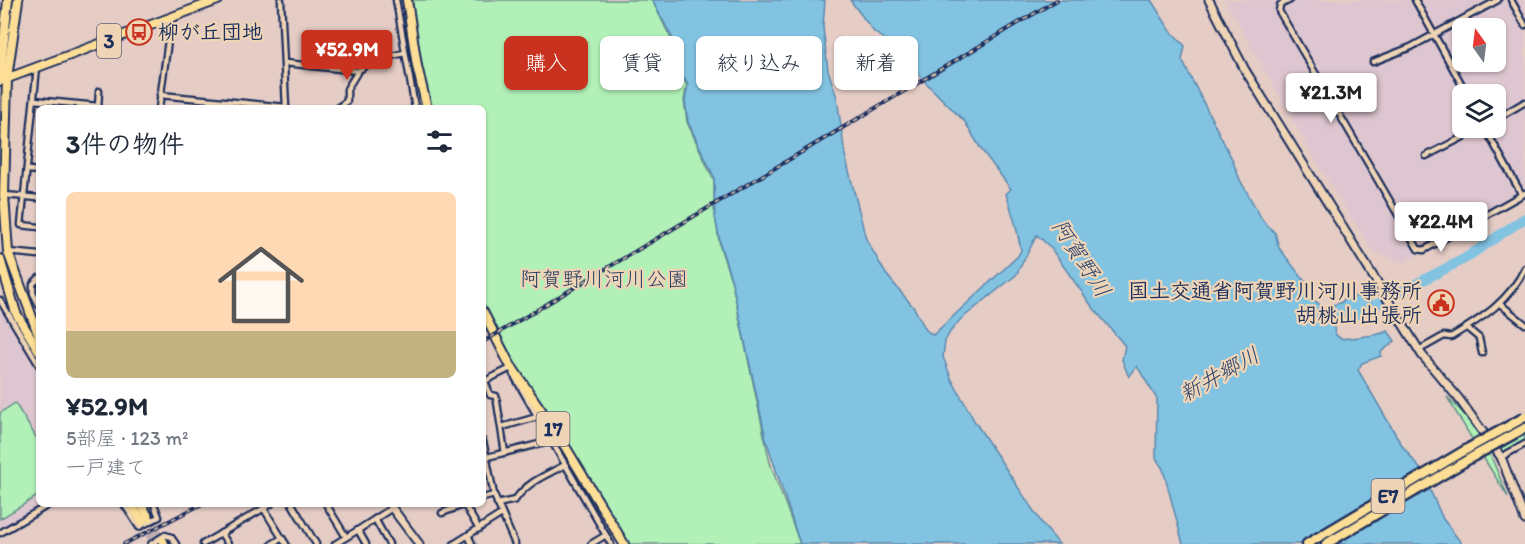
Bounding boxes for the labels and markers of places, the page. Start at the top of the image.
bus stop icon: 柳が丘団地 [124,17,154,47]
place label: 柳が丘団地 [158,19,263,44]
pin: ¥52.9M [298,30,396,81]
pin: ¥21.3M [1282,73,1380,124]
pin: ¥22.4M [1392,202,1490,253]
place label: 国土交通省阿賀野川河川事務所 胡桃山出張所 [1128,278,1422,327]
public building icon: 国土交通省阿賀野川河川事務所 胡桃山出張所 [1426,288,1456,318]

